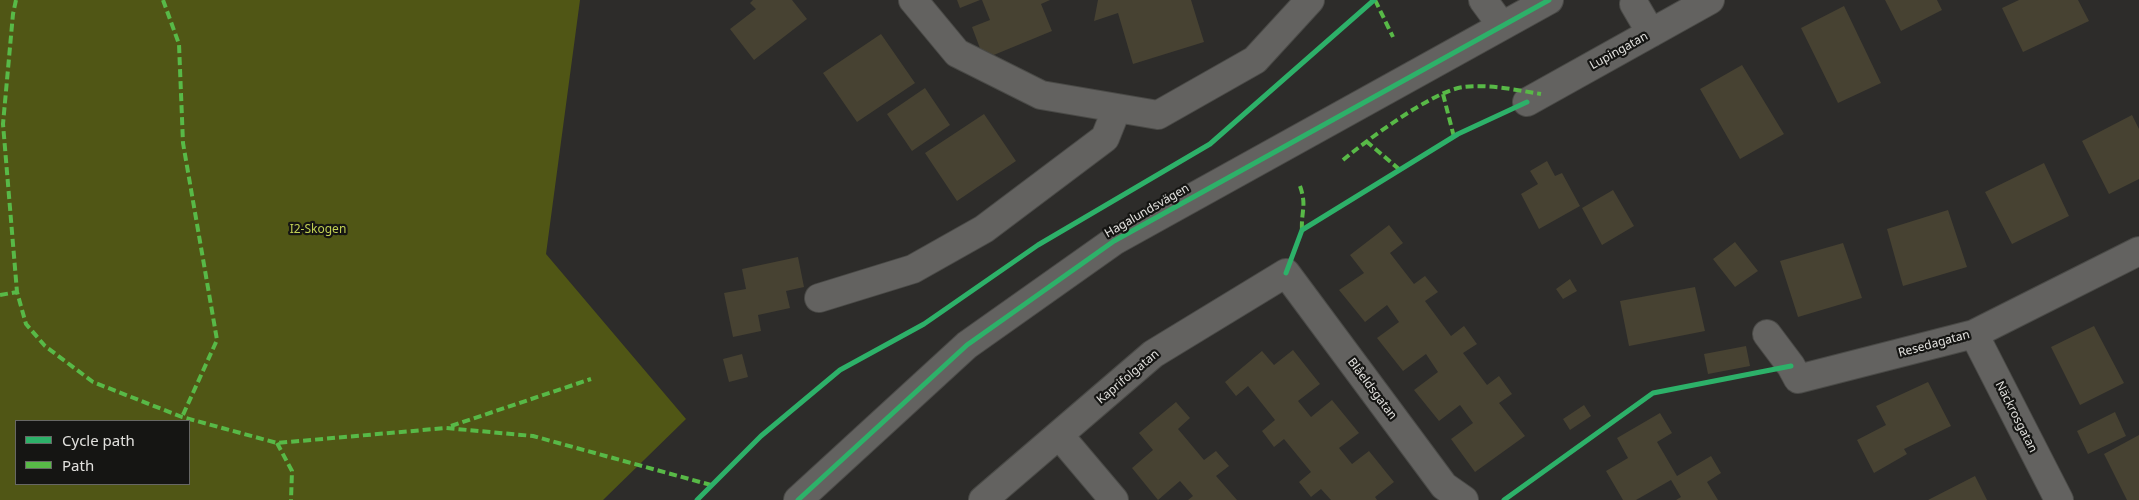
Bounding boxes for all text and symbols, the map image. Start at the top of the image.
street label: Lupingatan [1587,29,1651,73]
street label: Hagalundsvägen [1102,181,1192,241]
park label: I2-Skogen [290,223,346,237]
street label: Resedagatan [1897,328,1971,360]
street label: Kaprifolgatan [1094,347,1162,407]
street label: Blåeldsgatan [1344,355,1400,423]
street label: Näckrosgatan [1992,379,2040,455]
legend [15,420,190,485]
text: Cycle path [62,430,135,450]
text: Path [62,455,94,475]

